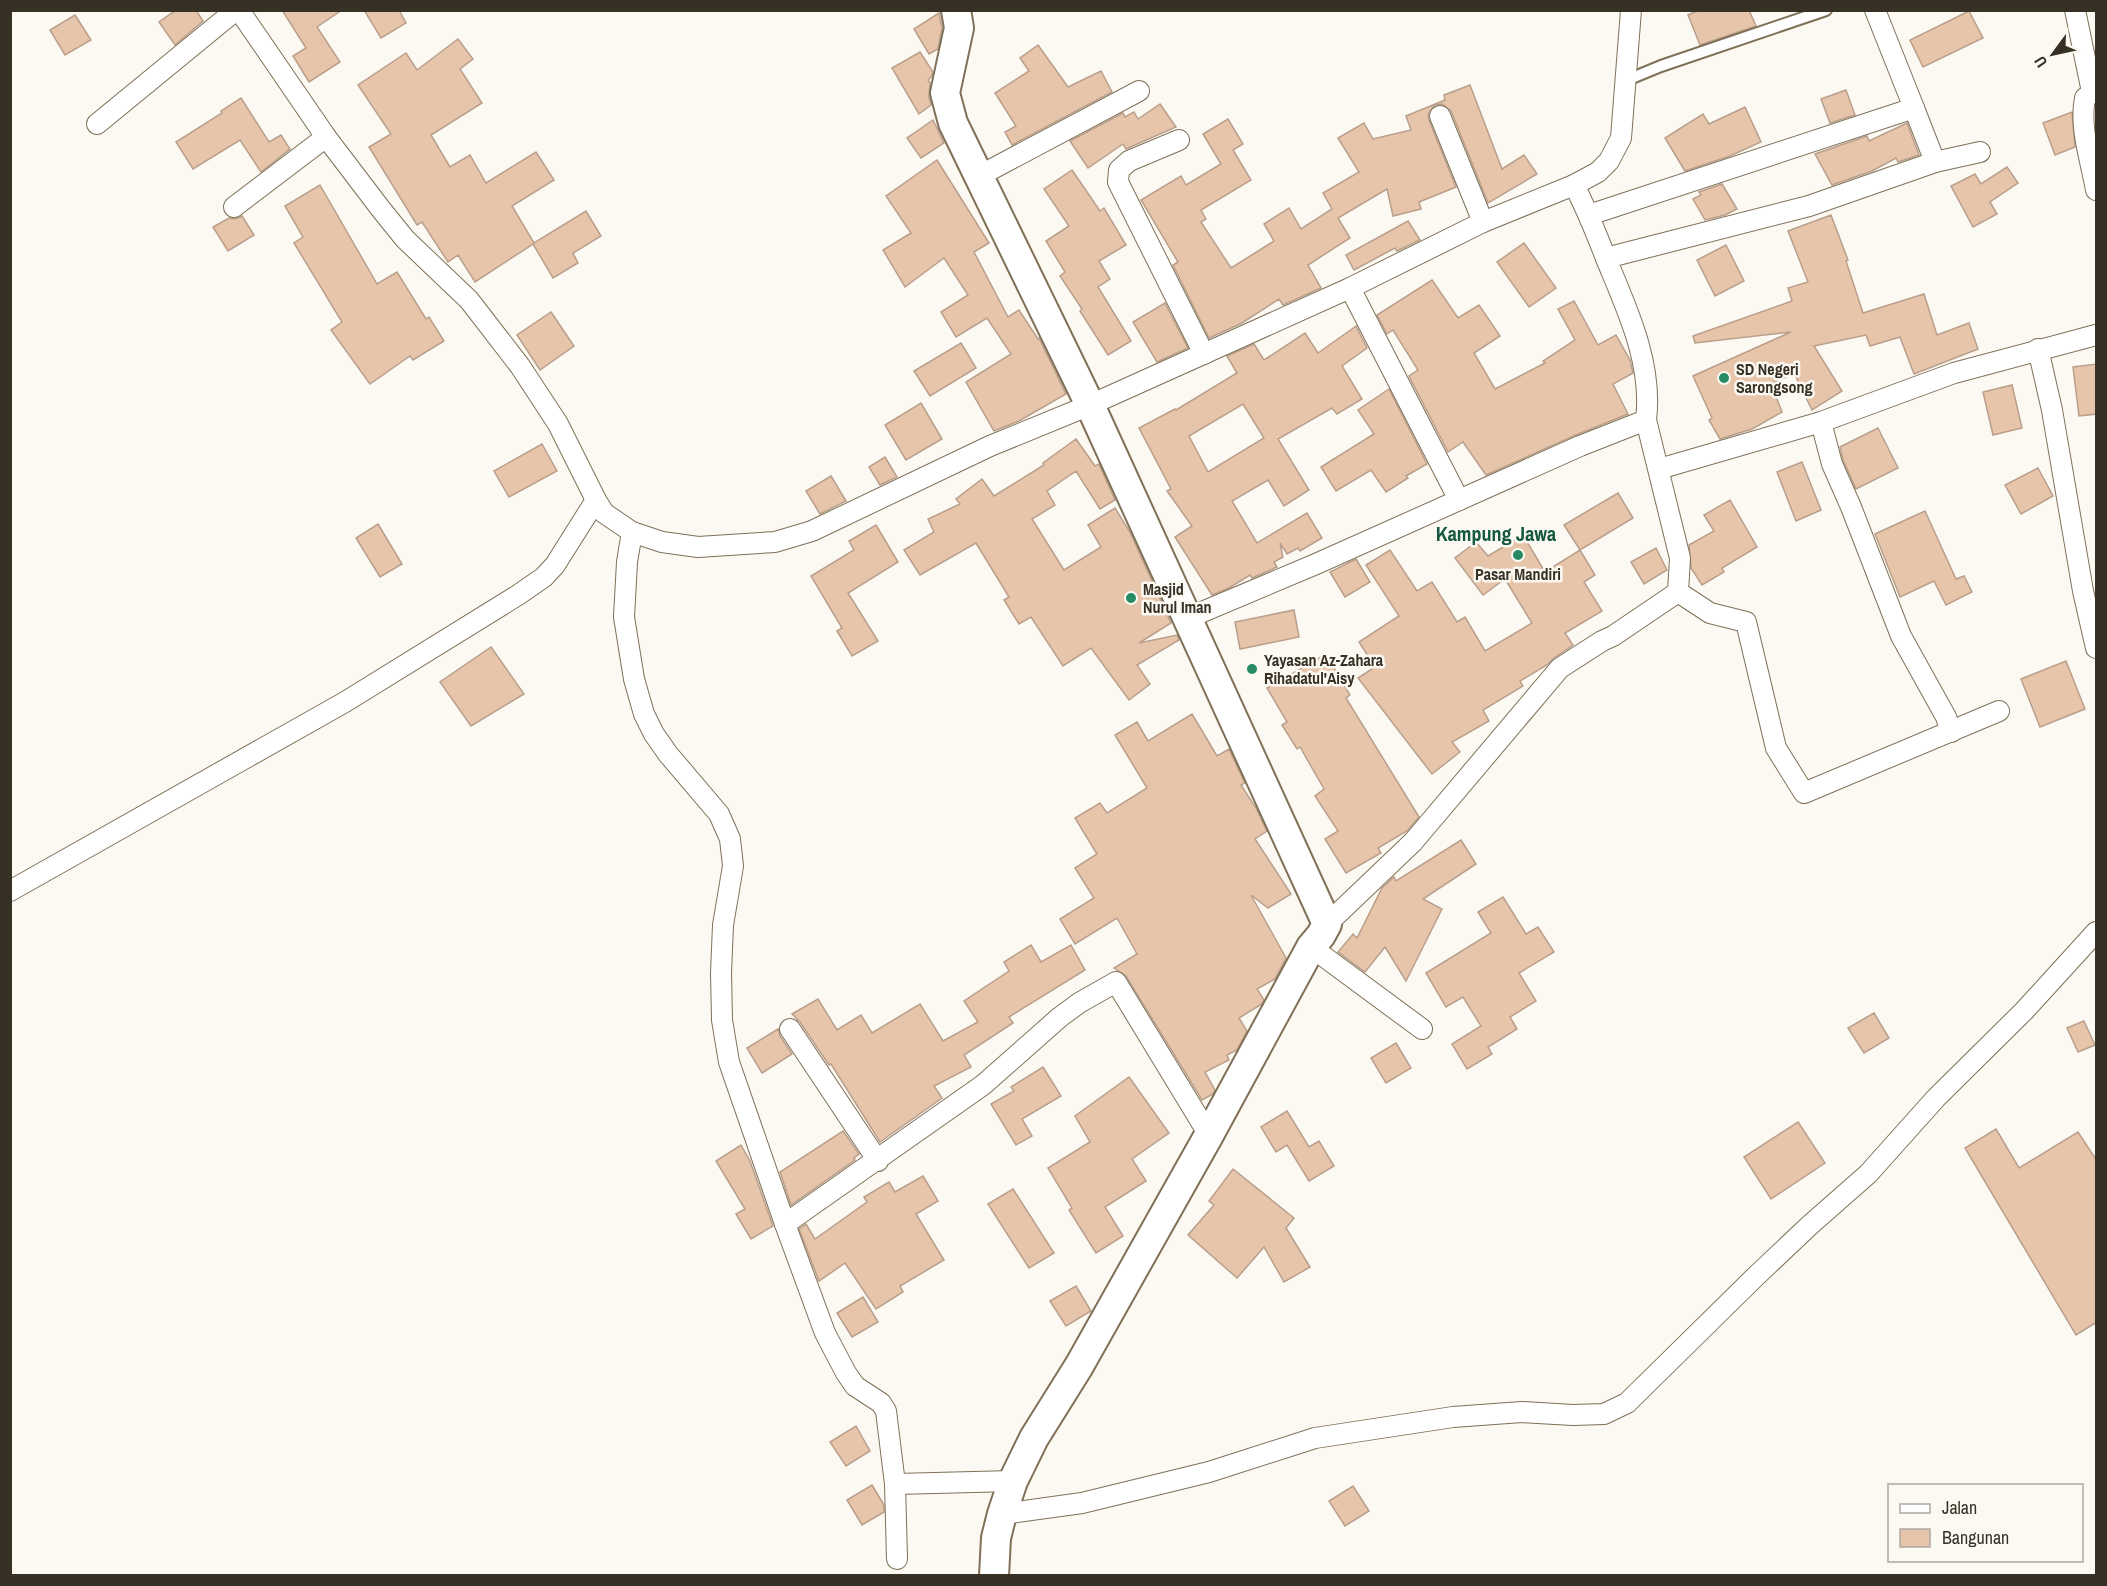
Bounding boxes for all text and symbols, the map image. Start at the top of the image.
north arrow [2023,24,2083,84]
text: U [2029,52,2052,72]
place label: SD Negeri Sarongsong [1736,358,1813,398]
marker: SD Negeri Sarongsong [1717,371,1731,385]
district label: Kampung Jawa [1436,520,1556,547]
marker: Pasar Mandiri [1511,548,1525,562]
place label: Pasar Mandiri [1475,563,1561,585]
place label: Masjid Nurul Iman [1143,578,1212,618]
marker: Masjid Nurul Iman [1124,591,1138,605]
place label: Yayasan Az-Zahara Rihadatul'Aisy [1264,649,1384,689]
marker: Yayasan Az-Zahara Rihadatul'Aisy [1245,662,1259,676]
legend [1888,1484,2083,1562]
text: Jalan [1942,1495,1977,1520]
text: Bangunan [1942,1525,2009,1550]

